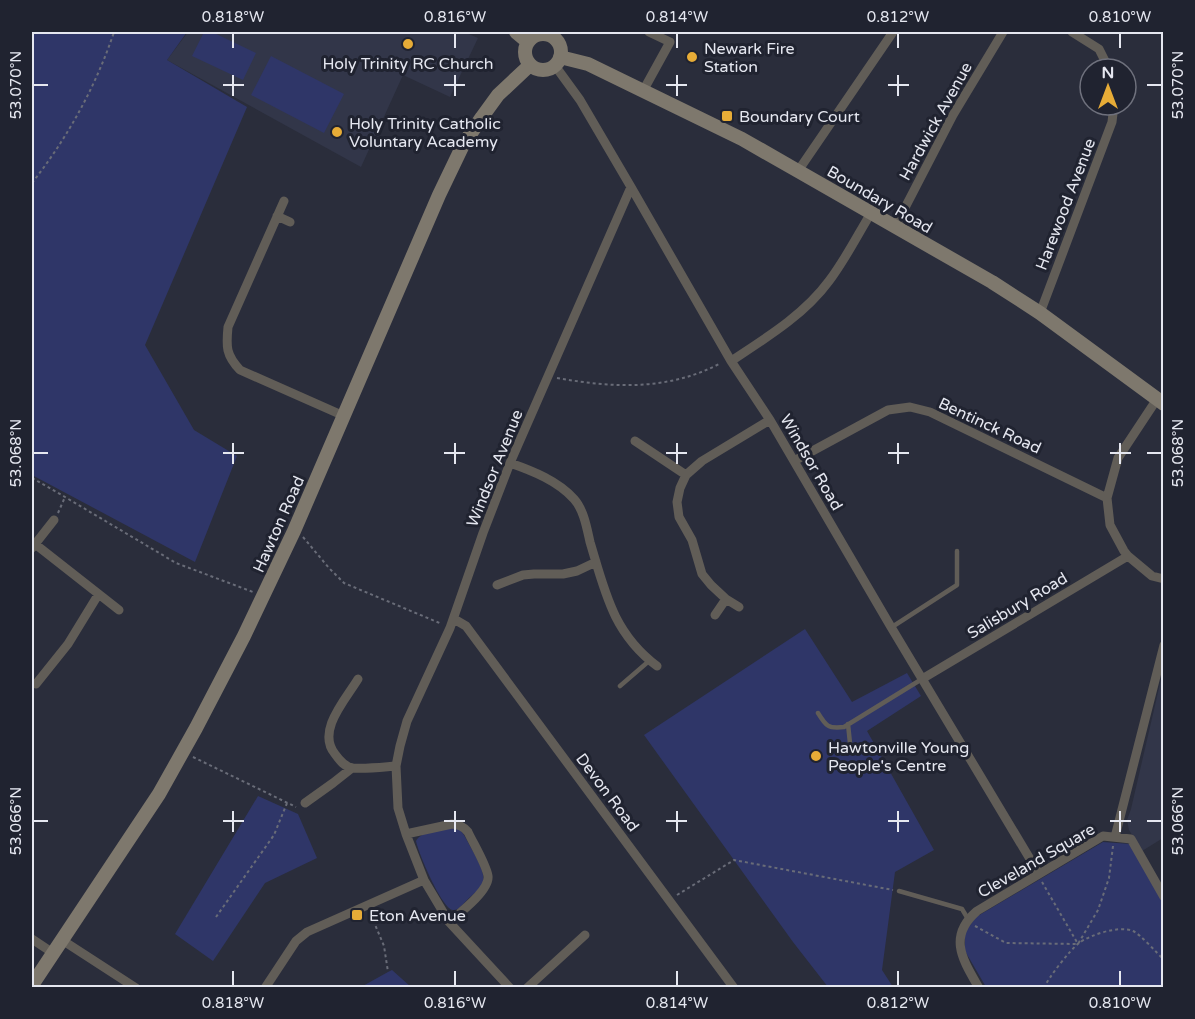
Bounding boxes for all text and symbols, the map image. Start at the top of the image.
text: 0.818°W [202,8,264,26]
text: 0.816°W [424,8,486,26]
text: 0.814°W [646,8,708,26]
text: 0.812°W [867,8,929,26]
text: 0.810°W [1089,8,1151,26]
marker: Holy Trinity RC Church [401,37,415,51]
place label: Newark Fire Station [704,39,795,77]
marker: Newark Fire Station [685,50,699,64]
text: 53.070°N [7,51,25,119]
text: 53.070°N [1169,51,1187,119]
place label: Holy Trinity RC Church [322,54,494,74]
north arrow [1078,57,1138,117]
street label: Hardwick Avenue [895,59,977,184]
text: N [1102,63,1114,83]
place label: Boundary Court [739,107,860,127]
marker: Boundary Court [720,109,734,123]
place label: Holy Trinity Catholic Voluntary Academy [349,114,501,152]
marker: Holy Trinity Catholic Voluntary Academy [330,125,344,139]
street label: Harewood Avenue [1032,136,1100,273]
street label: Boundary Road [823,162,936,238]
street label: Bentinck Road [935,393,1044,458]
street label: Windsor Avenue [462,407,528,530]
street label: Windsor Road [776,411,847,514]
text: 53.068°N [7,419,25,487]
text: 53.068°N [1169,419,1187,487]
street label: Hawton Road [249,473,309,576]
street label: Salisbury Road [964,568,1071,644]
place label: Hawtonville Young People's Centre [828,738,969,776]
street label: Devon Road [571,749,643,836]
marker: Hawtonville Young People's Centre [809,749,823,763]
text: 53.066°N [7,787,25,855]
text: 53.066°N [1169,787,1187,855]
street label: Cleveland Square [974,819,1099,903]
place label: Eton Avenue [369,906,466,926]
marker: Eton Avenue [350,908,364,922]
text: 0.818°W [202,994,264,1012]
text: 0.816°W [424,994,486,1012]
text: 0.814°W [646,994,708,1012]
text: 0.812°W [867,994,929,1012]
text: 0.810°W [1089,994,1151,1012]

